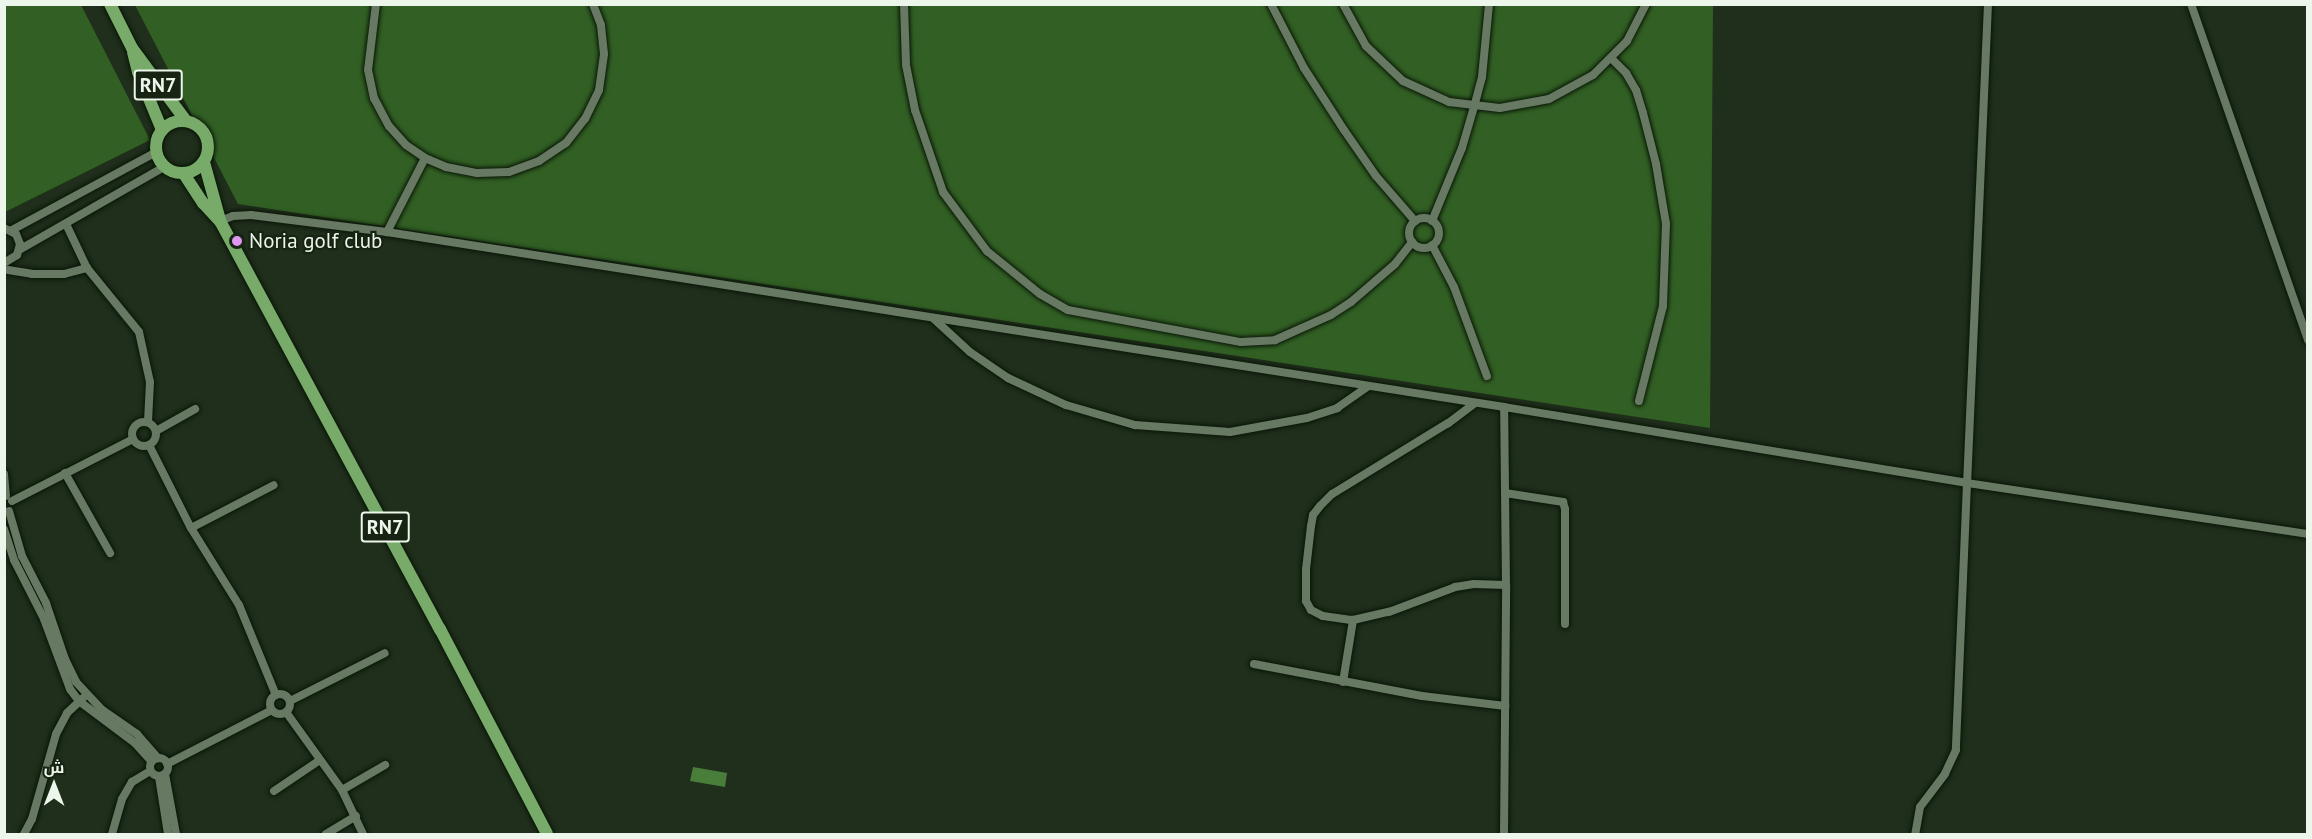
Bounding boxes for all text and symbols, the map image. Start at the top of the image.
road number: RN7 [132,68,184,102]
place label: Noria golf club [249,228,382,254]
marker: Noria golf club [230,234,244,248]
road number: RN7 [360,510,410,544]
north arrow [24,755,84,815]
text: ش [44,757,64,777]

